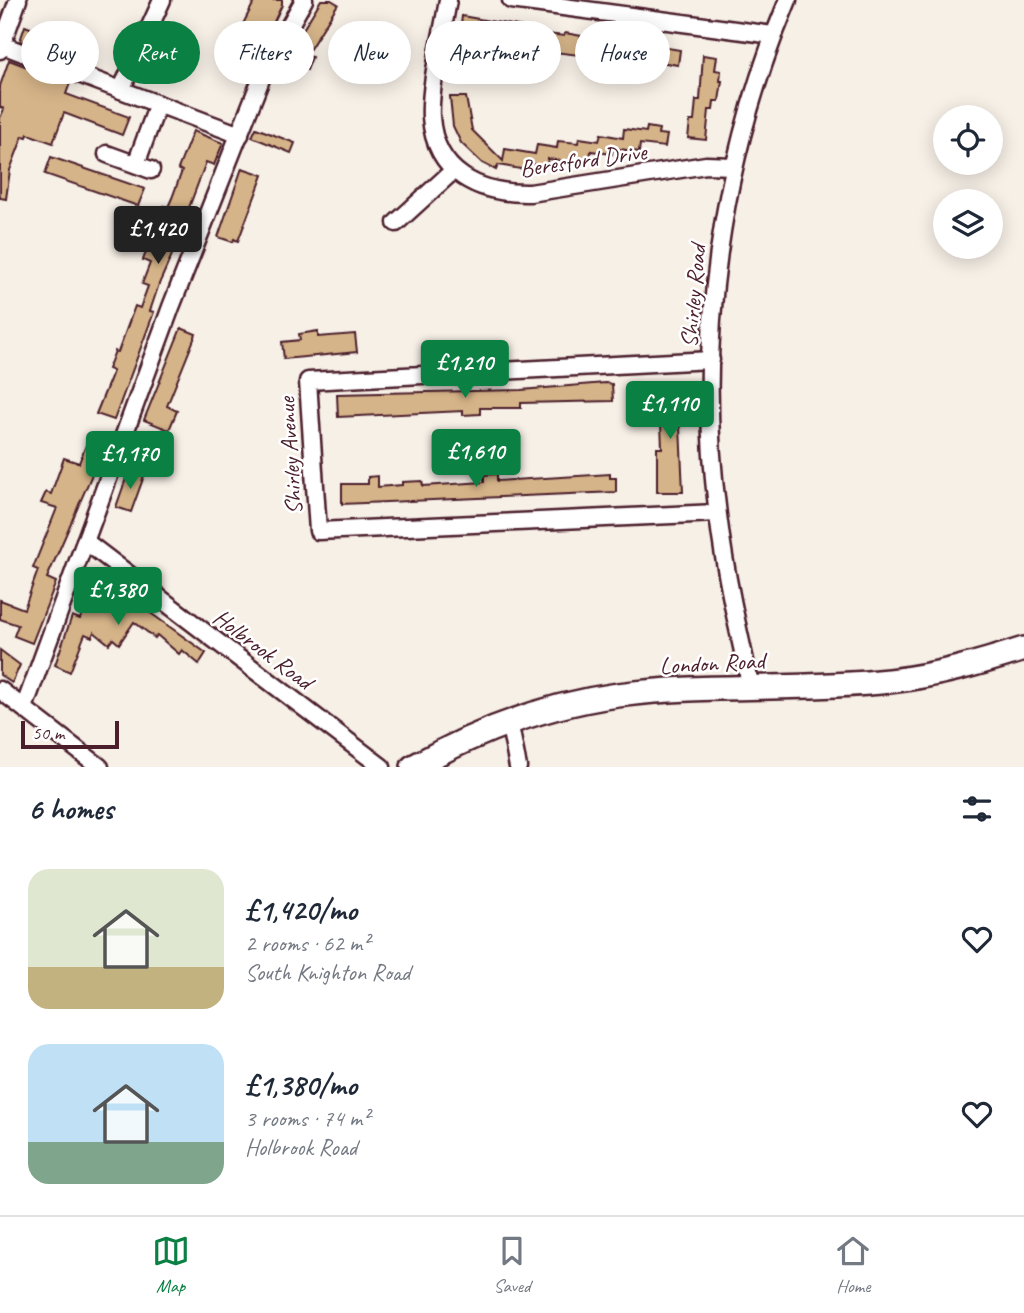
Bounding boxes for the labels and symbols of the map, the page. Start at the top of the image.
street label: Beresford Drive [518,136,650,184]
pin: £1,420 [101,206,215,266]
street label: Shirley Road [674,240,713,349]
pin: £1,210 [408,340,522,400]
pin: £1,110 [613,382,727,441]
street label: Shirley Avenue [271,394,309,516]
pin: £1,610 [419,430,533,489]
pin: £1,170 [73,432,187,491]
pin: £1,380 [61,568,175,627]
street label: Holbrook Road [207,602,322,698]
street label: London Road [659,645,769,681]
scale bar [21,718,119,750]

